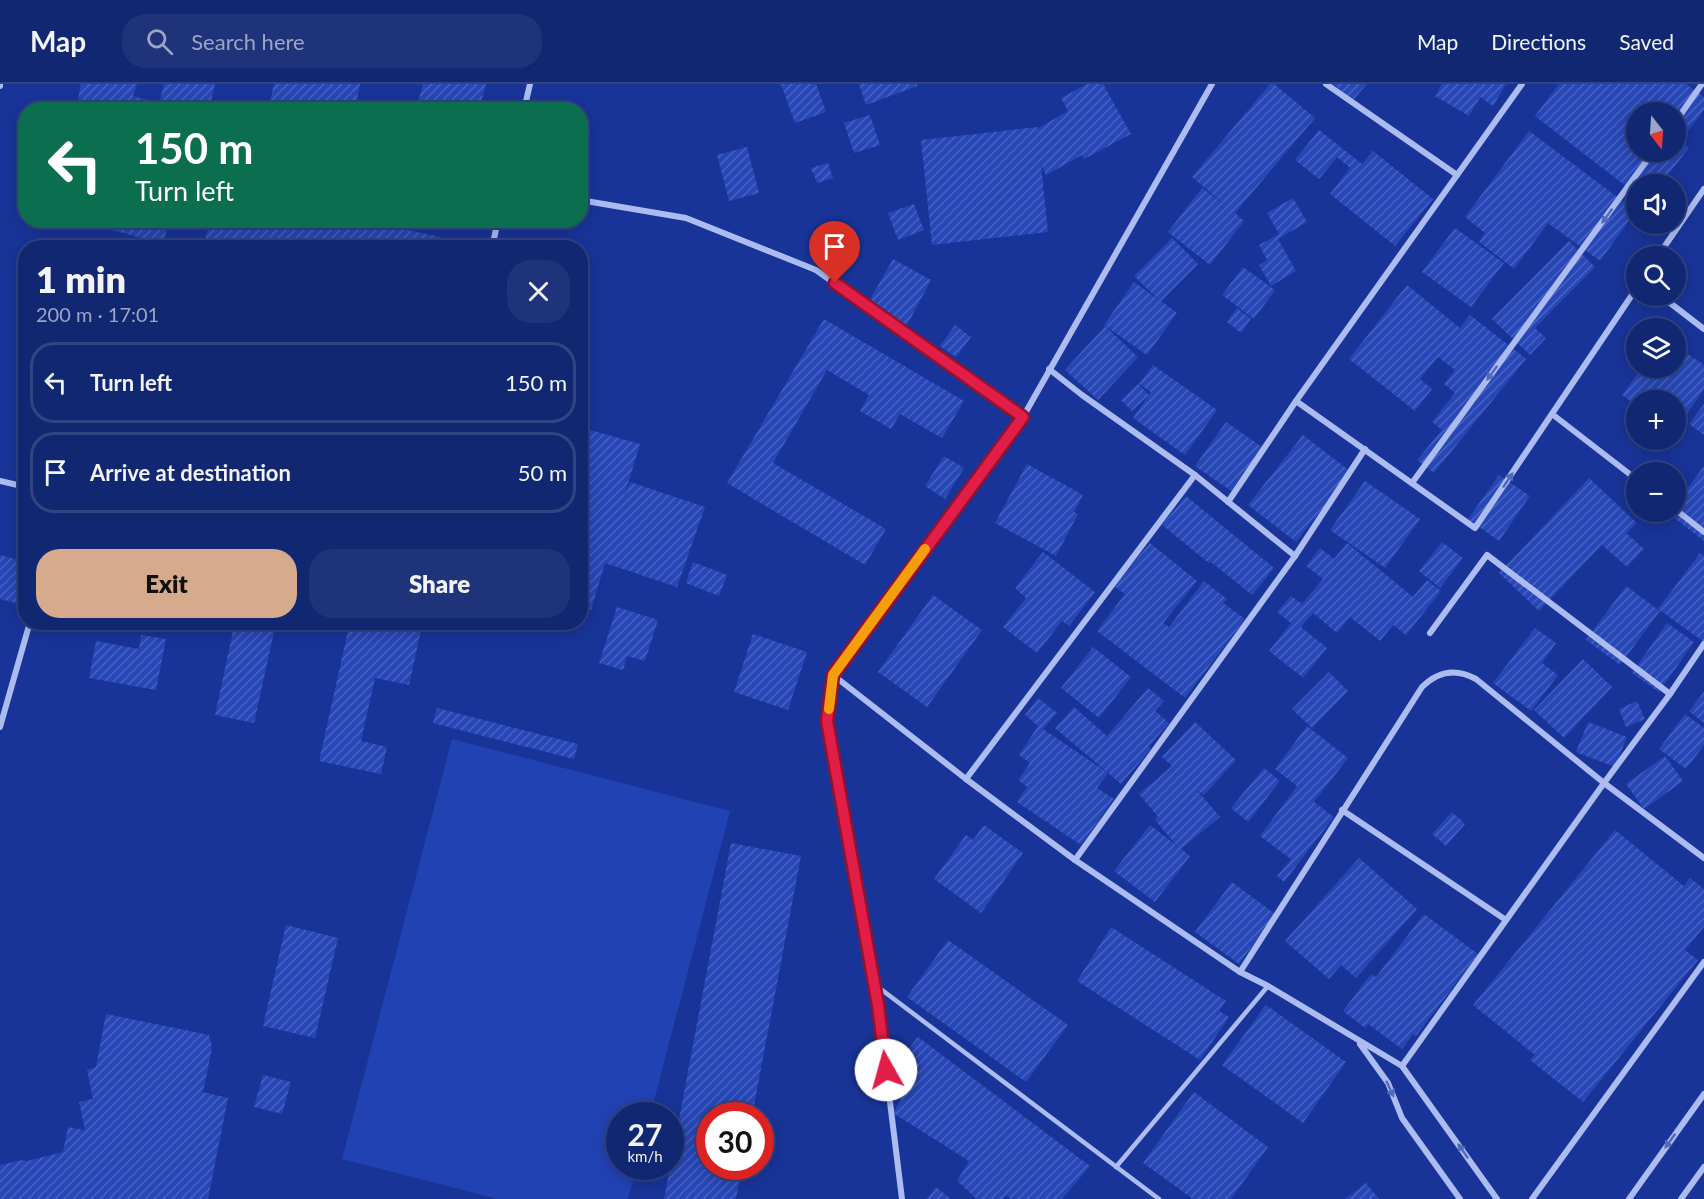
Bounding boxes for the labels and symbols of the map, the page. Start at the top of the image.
north arrow [1626,102,1686,162]
one-way arrow [1601,208,1613,223]
pin [809,221,860,283]
one-way arrow [1486,365,1498,381]
one-way arrow [1502,472,1514,488]
position arrow [854,1038,918,1102]
one-way arrow [1385,1081,1395,1099]
speed limit sign: 30 [696,1102,774,1180]
one-way arrow [1664,1133,1676,1149]
one-way arrow [1457,1144,1469,1160]

